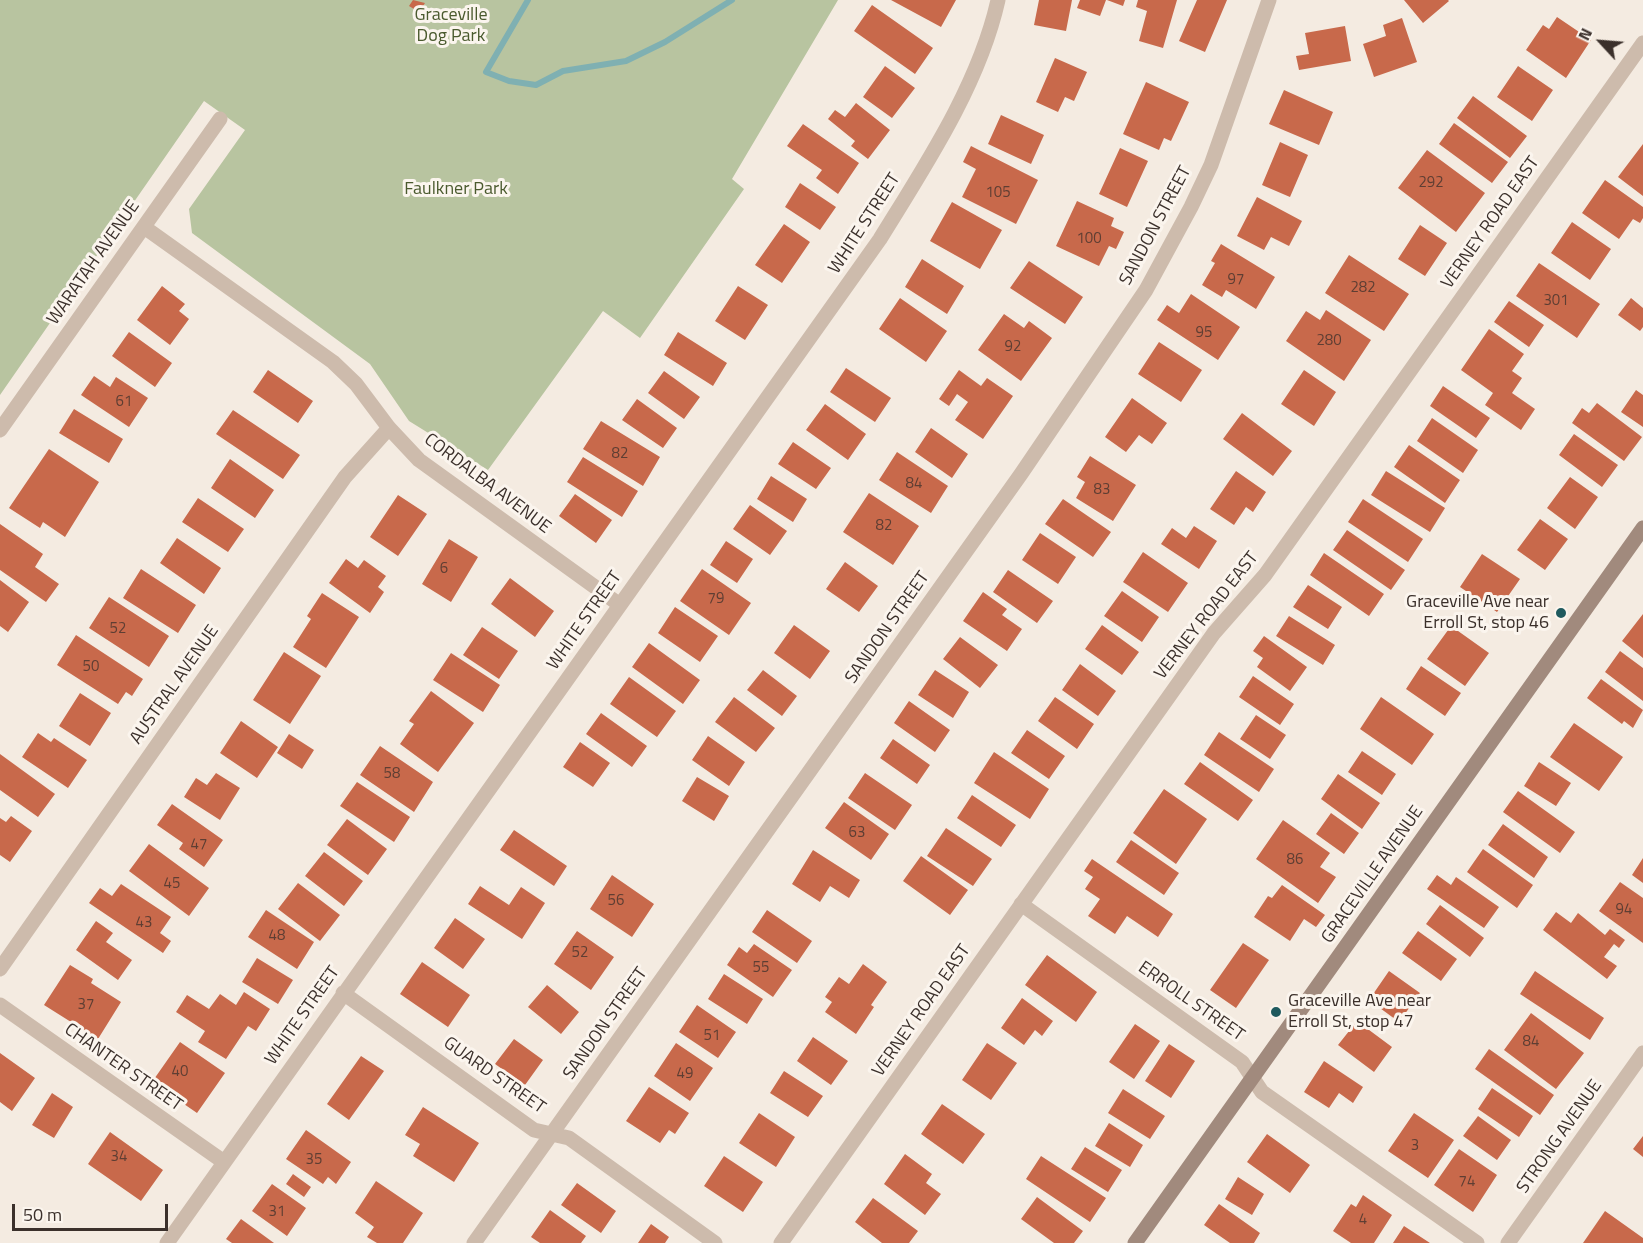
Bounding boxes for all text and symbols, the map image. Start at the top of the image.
park label: Graceville Dog Park [414,5,488,48]
north arrow [1571,12,1631,72]
text: N [1572,24,1598,44]
street label: VERNEY ROAD EAST [1437,153,1545,293]
street label: SANDON STREET [1116,163,1196,289]
street label: WHITE STREET [824,170,906,278]
house number: 292 [1418,174,1444,192]
park label: Faulkner Park [404,179,508,201]
house number: 105 [985,184,1011,202]
street label: WARATAH AVENUE [43,197,145,329]
house number: 100 [1076,230,1102,248]
house number: 97 [1228,271,1244,289]
house number: 282 [1350,279,1376,297]
house number: 301 [1543,292,1569,310]
house number: 95 [1196,324,1212,342]
house number: 280 [1316,332,1342,350]
house number: 92 [1005,338,1021,356]
house number: 61 [116,393,132,411]
street label: CORDALBA AVENUE [419,429,555,539]
house number: 82 [612,445,628,463]
house number: 84 [906,475,922,493]
house number: 83 [1094,481,1110,499]
house number: 82 [876,517,892,535]
street label: VERNEY ROAD EAST [1150,548,1264,684]
house number: 6 [440,560,448,578]
street label: WHITE STREET [543,567,627,675]
street label: SANDON STREET [841,568,935,688]
house number: 79 [708,590,724,608]
place label: Graceville Ave near Erroll St, stop 46 [1406,592,1549,634]
marker: Graceville Ave near Erroll St, stop 46 [1554,606,1568,620]
house number: 52 [110,620,126,638]
street label: AUSTRAL AVENUE [126,621,224,749]
house number: 50 [83,658,99,676]
house number: 58 [384,765,400,783]
street label: GRACEVILLE AVENUE [1317,802,1429,948]
house number: 63 [849,824,865,842]
house number: 47 [191,836,207,854]
house number: 86 [1287,851,1303,869]
house number: 45 [164,875,180,893]
house number: 56 [608,892,624,910]
house number: 94 [1616,901,1632,919]
house number: 43 [136,914,152,932]
house number: 48 [269,927,285,945]
street label: VERNEY ROAD EAST [868,941,976,1081]
house number: 52 [572,944,588,962]
street label: ERROLL STREET [1134,957,1248,1047]
house number: 55 [753,959,769,977]
street label: WHITE STREET [261,962,345,1070]
street label: SANDON STREET [559,964,653,1084]
place label: Graceville Ave near Erroll St, stop 47 [1288,991,1431,1034]
house number: 37 [78,996,94,1014]
marker: Graceville Ave near Erroll St, stop 47 [1269,1005,1283,1019]
street label: CHANTER STREET [60,1019,186,1117]
house number: 51 [704,1027,720,1045]
street label: GUARD STREET [439,1033,549,1119]
house number: 84 [1523,1033,1539,1051]
house number: 40 [172,1063,188,1081]
house number: 49 [677,1065,693,1083]
street label: STRONG AVENUE [1513,1076,1607,1198]
house number: 3 [1411,1137,1419,1155]
house number: 34 [111,1148,127,1166]
house number: 35 [306,1151,322,1169]
house number: 74 [1459,1173,1475,1191]
scale bar [15,1192,171,1230]
text: 50 m [23,1201,62,1228]
house number: 31 [269,1203,285,1221]
house number: 4 [1359,1211,1367,1229]

